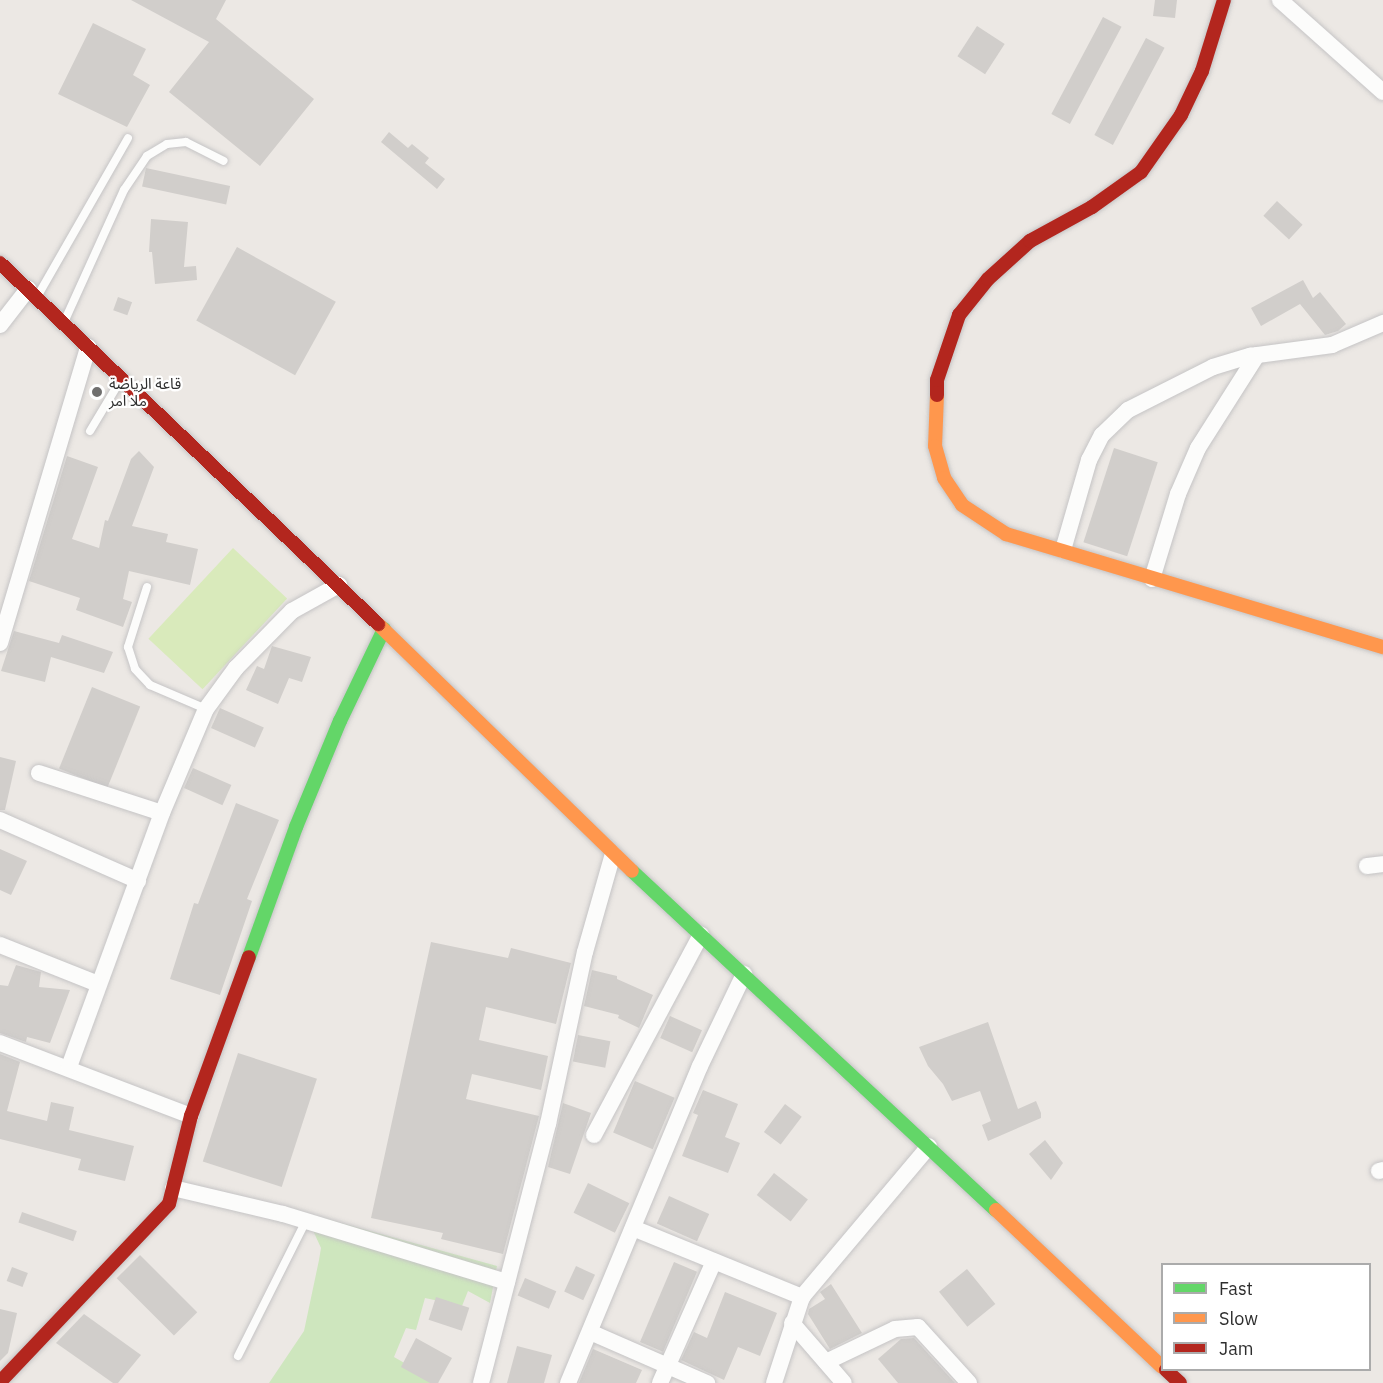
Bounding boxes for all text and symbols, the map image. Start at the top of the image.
place label: قاعة الرياضة ملا امر [109,374,181,409]
marker: قاعة الرياضة ملا امر [90,385,104,399]
legend [1161,1263,1371,1371]
text: Fast [1219,1277,1253,1300]
text: Slow [1219,1307,1258,1330]
text: Jam [1219,1337,1254,1360]

